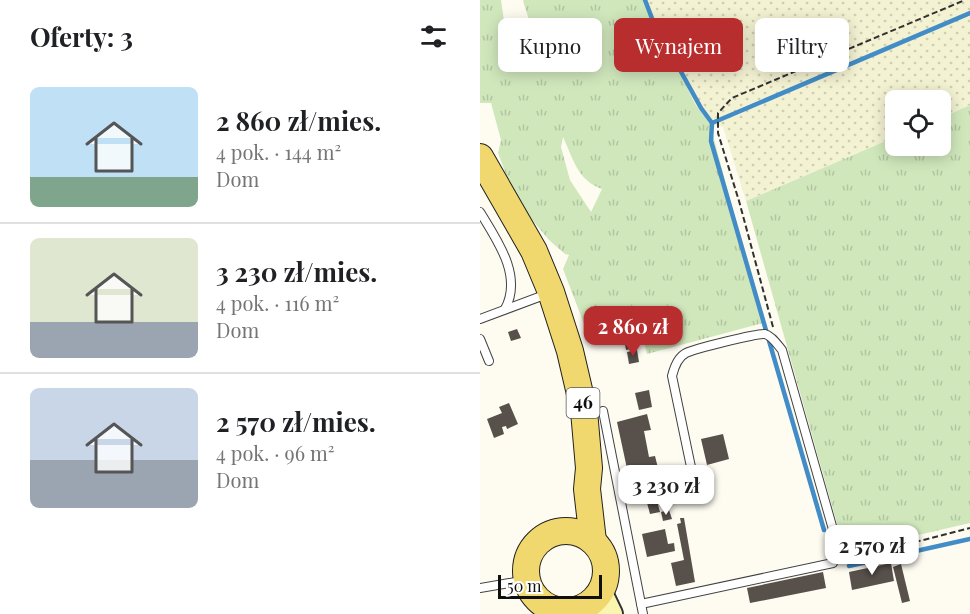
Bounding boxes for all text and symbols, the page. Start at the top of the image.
chip: Kupno [498,18,602,72]
chip: Wynajem [614,18,743,72]
chip: Filtry [755,18,849,72]
text: Oferty: 3 [30,19,133,54]
icon: filters [417,20,450,53]
map controls [885,90,951,156]
button: locate [885,90,951,156]
text: 2 860 zł/mies. [216,103,381,138]
icon: home [78,111,150,183]
text: 4 pok. · 144 m² [216,138,341,165]
text: Dom [216,165,259,192]
text: 3 230 zł/mies. [216,254,377,289]
icon: home [78,262,150,334]
text: 4 pok. · 116 m² [216,289,339,316]
pin: 2 860 zł [571,306,695,357]
text: 2 860 zł [598,312,668,339]
text: Dom [216,316,259,343]
road number: 46 [566,388,600,418]
text: 2 570 zł/mies. [216,404,376,439]
icon: home [78,412,150,484]
text: 4 pok. · 96 m² [216,439,335,466]
pin: 3 230 zł [604,465,728,516]
text: Dom [216,466,259,493]
text: 3 230 zł [632,471,700,498]
pin: 2 570 zł [810,525,934,576]
text: 2 570 zł [839,531,905,558]
scale bar [498,572,602,600]
text: 50 m [507,575,541,596]

